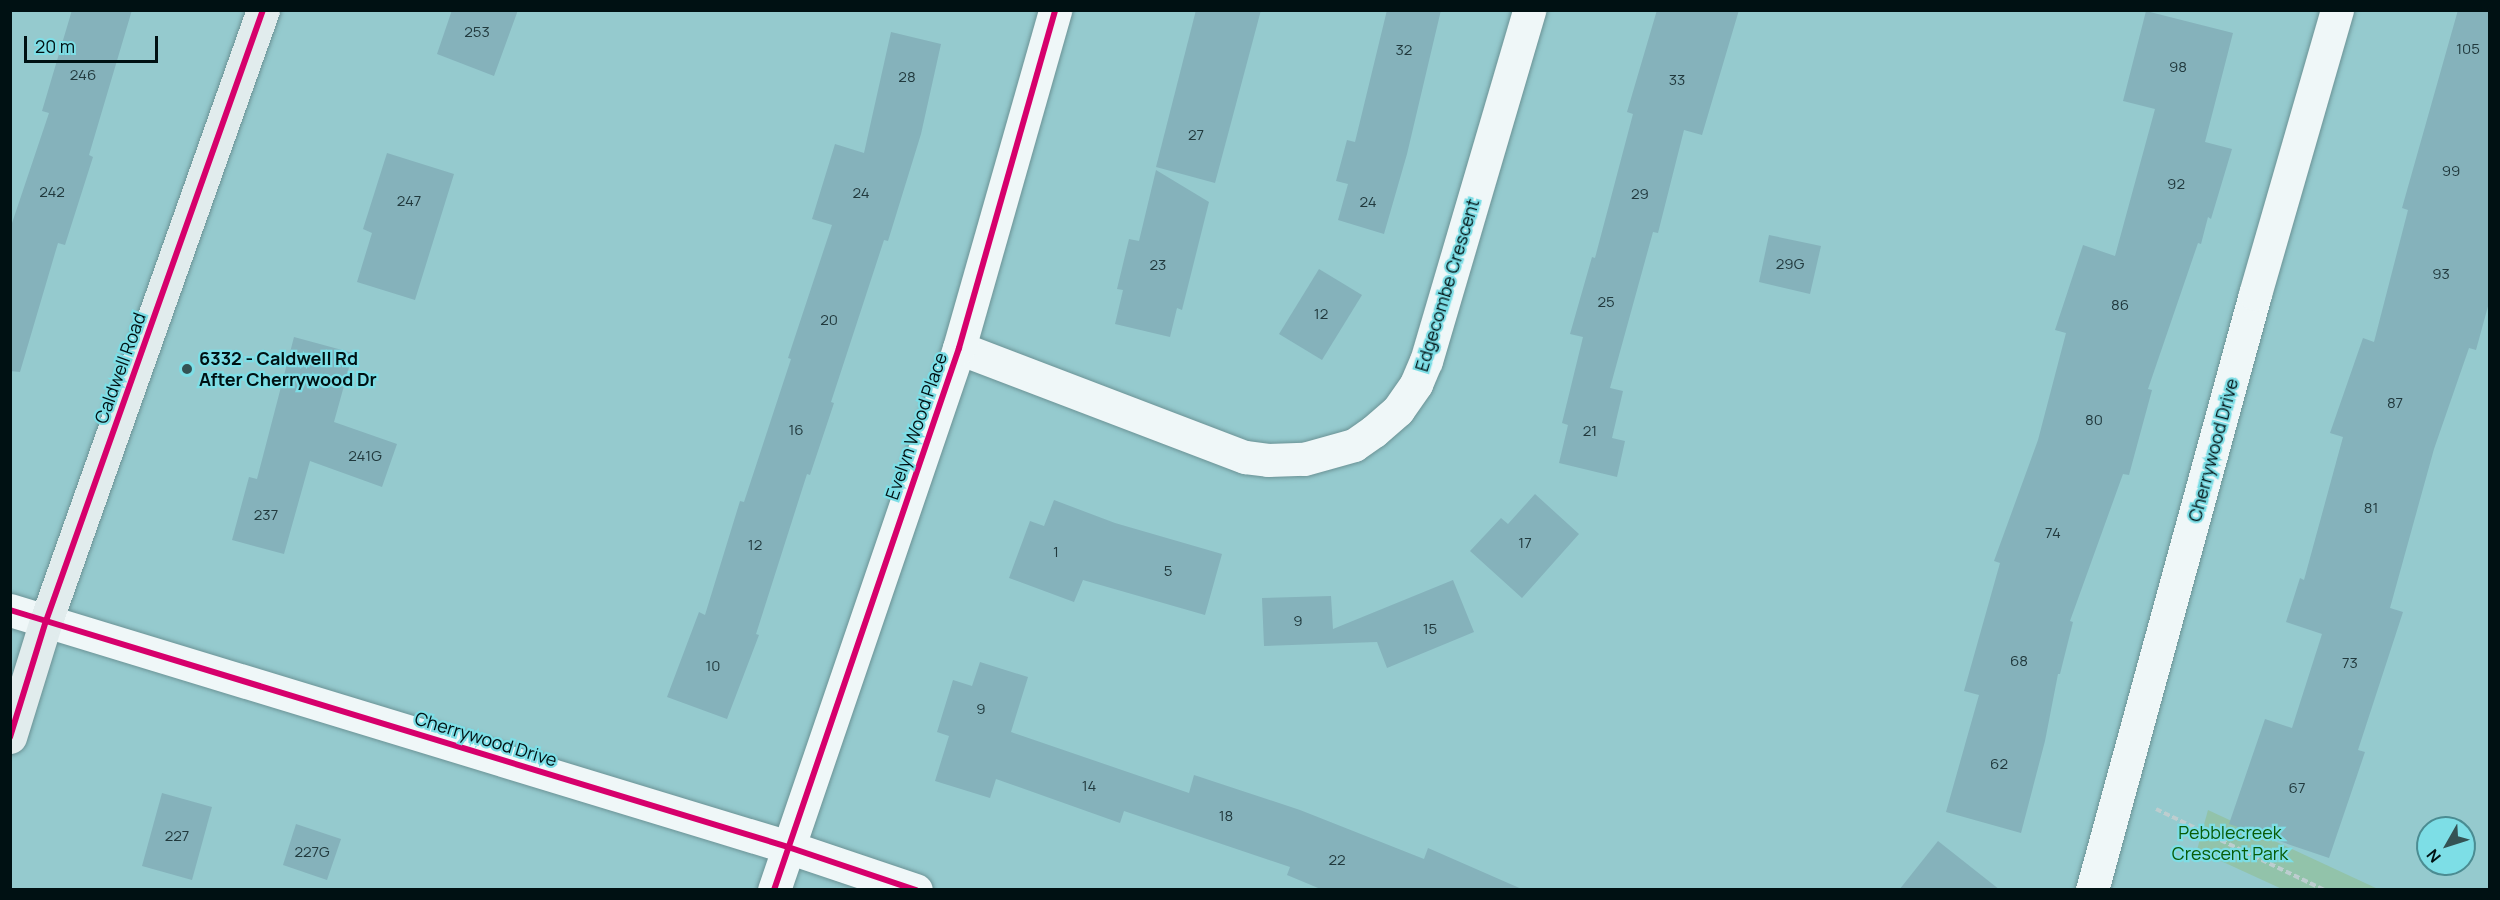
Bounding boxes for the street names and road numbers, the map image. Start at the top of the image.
street label: Edgecombe Crescent [1410,196,1484,374]
street label: Caldwell Road [90,310,150,426]
street label: Evelyn Wood Place [881,350,951,502]
street label: Cherrywood Drive [2183,376,2243,524]
street label: Cherrywood Drive [412,707,560,771]

